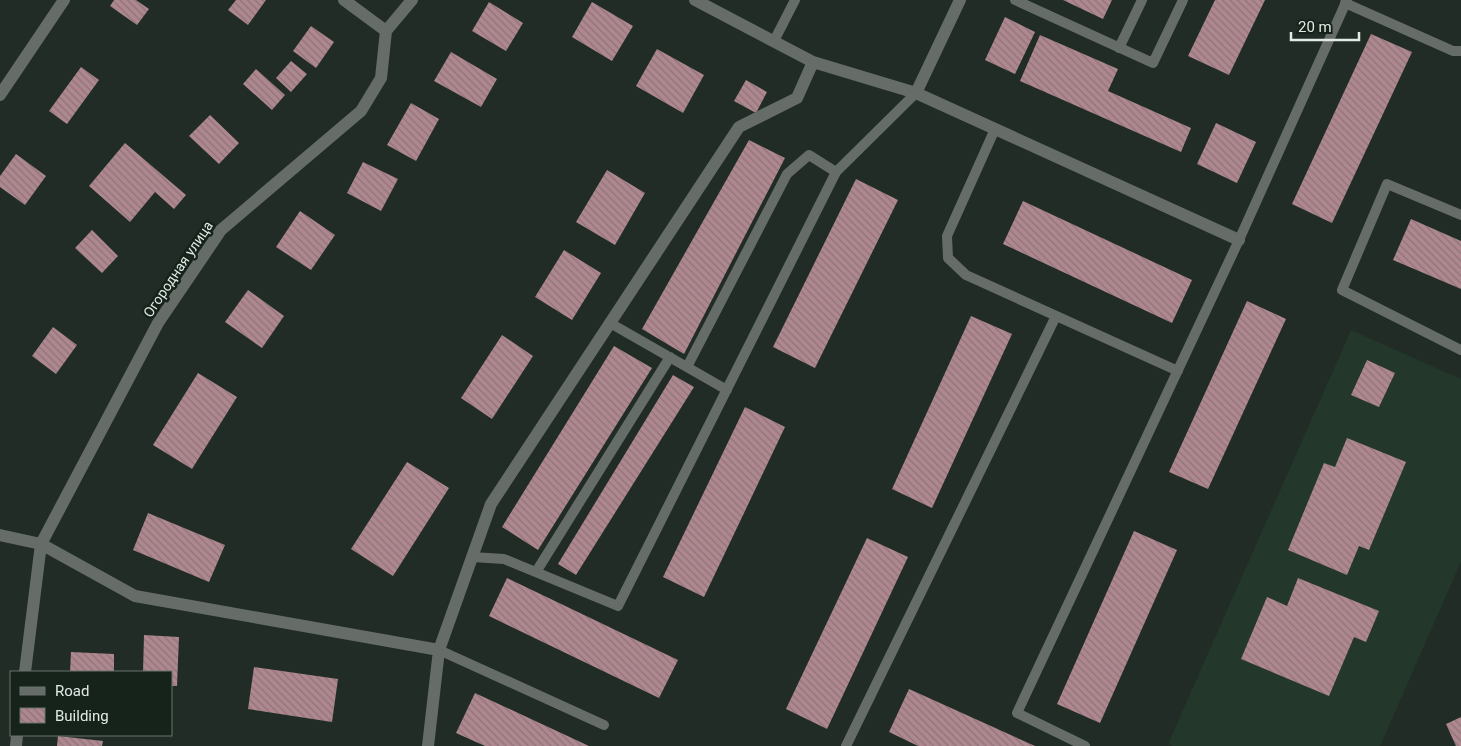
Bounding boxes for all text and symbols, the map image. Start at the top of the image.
scale bar [1291,10,1358,42]
text: 20 m [1298,18,1332,36]
street label: Огородная улица [140,218,216,320]
legend [10,671,172,736]
text: Road [55,682,89,700]
text: Building [55,707,109,725]

